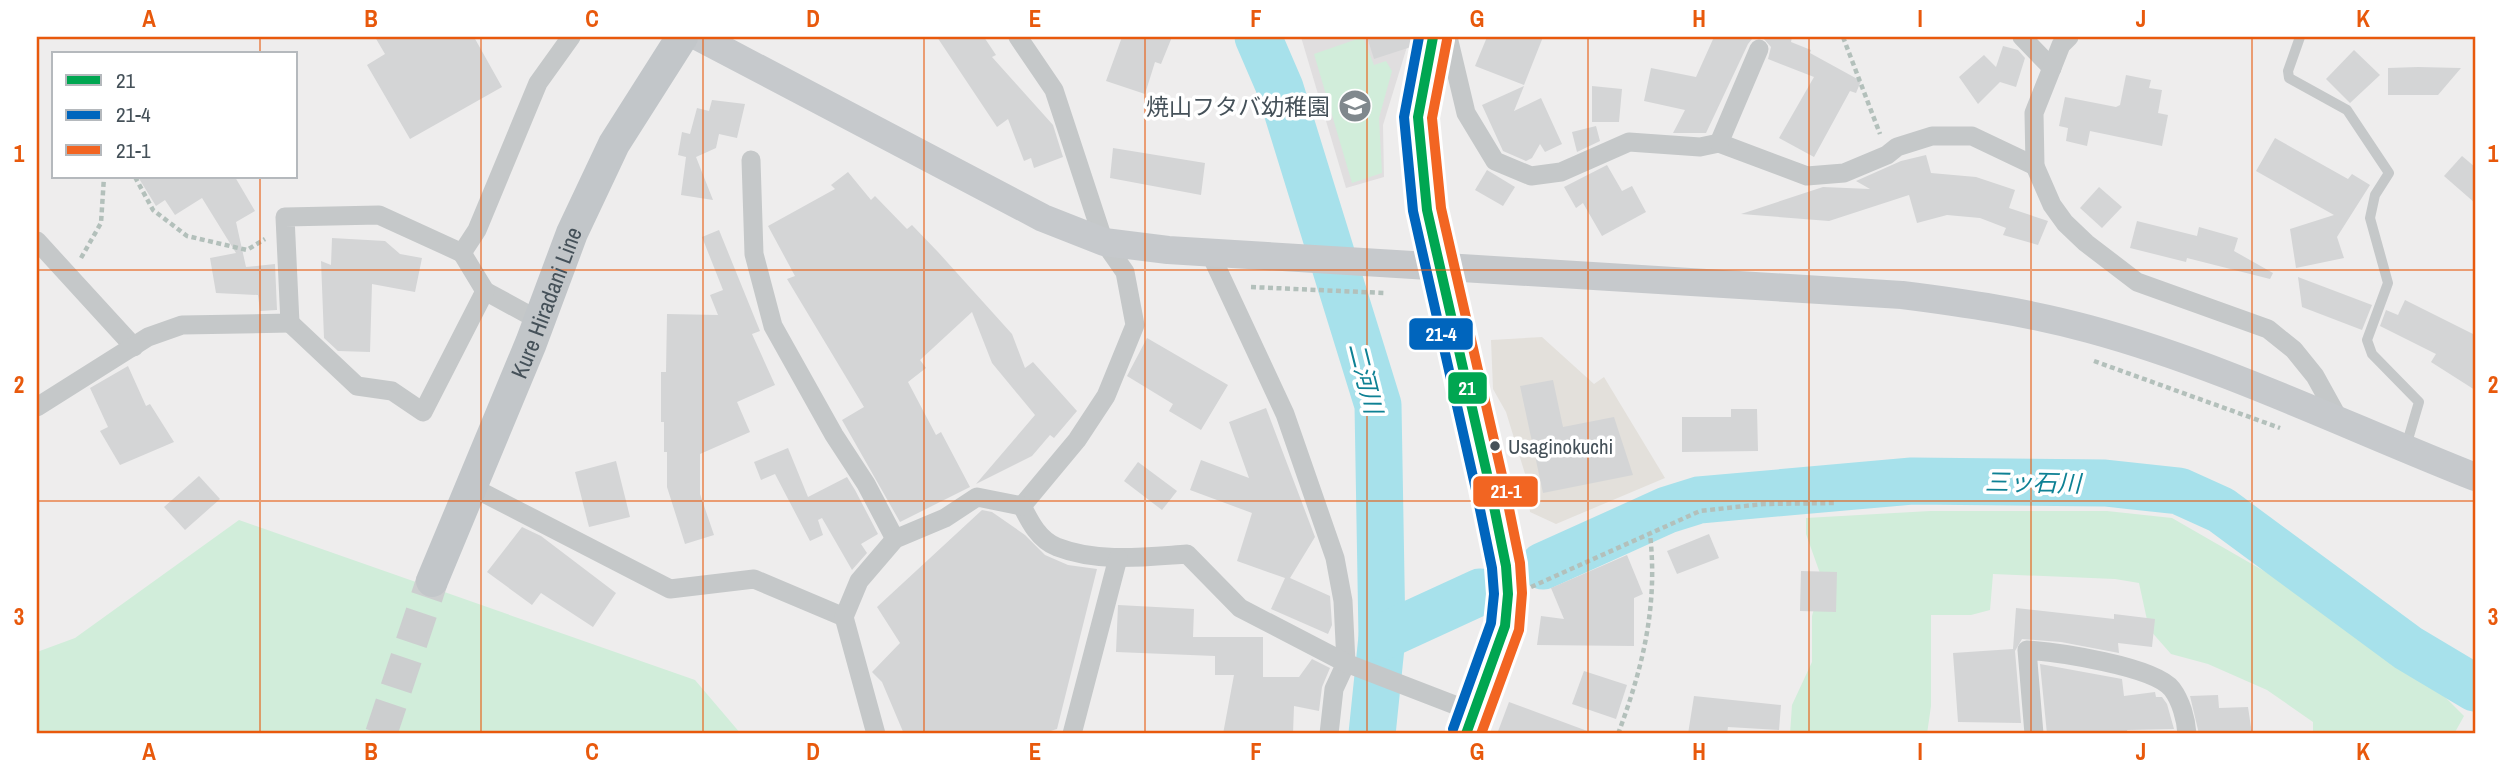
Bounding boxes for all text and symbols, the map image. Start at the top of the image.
text: A [142,3,156,34]
text: B [364,3,378,34]
text: C [585,3,599,34]
text: D [806,3,820,34]
text: E [1029,3,1041,34]
text: F [1250,3,1262,34]
text: G [1470,3,1484,34]
text: H [1692,3,1706,34]
text: I [1917,3,1923,34]
text: J [2136,3,2146,34]
text: K [2356,3,2370,34]
legend [52,52,298,178]
text: 21 [116,66,136,95]
school or university icon: 焼山フタバ幼稚園 [1336,87,1374,125]
place label: 焼山フタバ幼稚園 [1146,91,1330,122]
text: 21-4 [116,100,151,129]
text: 21-1 [116,136,151,165]
text: 1 [14,138,25,169]
text: 1 [2488,138,2499,169]
street label: Kure Hiradani Line [503,221,588,383]
line badge: 21-4 [1408,317,1474,351]
text: 21-4 [1425,321,1457,347]
water label: 二河川 [1342,339,1391,420]
text: 2 [14,369,24,400]
text: 2 [2488,369,2498,400]
line badge: 21 [1447,371,1488,405]
text: 21 [1458,375,1476,401]
place label: Usaginokuchi [1508,432,1613,461]
marker: Usaginokuchi [1488,439,1502,453]
water label: 三ッ石川 [1985,465,2084,499]
line badge: 21-1 [1472,475,1539,508]
text: 21-1 [1490,478,1522,504]
text: 3 [14,601,24,632]
text: 3 [2488,601,2498,632]
text: A [142,736,156,767]
text: B [364,736,378,767]
text: C [585,736,599,767]
text: D [806,736,820,767]
text: E [1029,736,1041,767]
text: F [1250,736,1262,767]
text: G [1470,736,1484,767]
text: H [1692,736,1706,767]
text: I [1917,736,1923,767]
text: J [2136,736,2146,767]
text: K [2356,736,2370,767]

